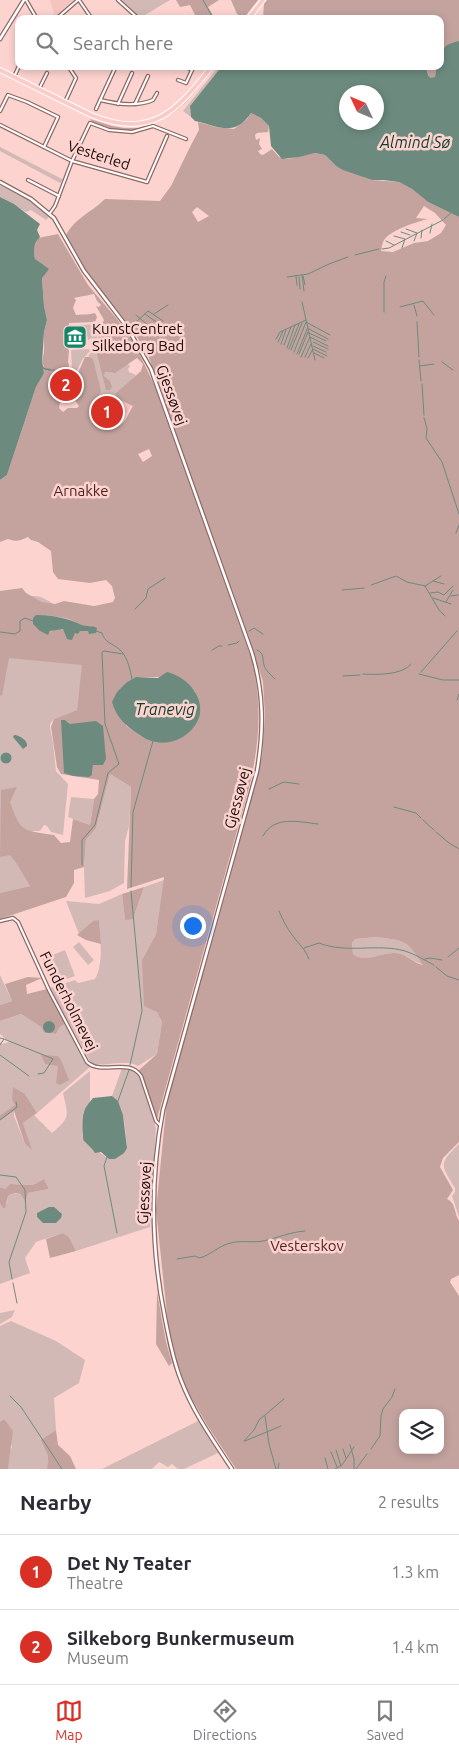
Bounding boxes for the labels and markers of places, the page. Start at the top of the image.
place label: KunstCentret Silkeborg Bad [92,320,184,354]
museum icon: KunstCentret Silkeborg Bad [62,324,88,350]
pin: 2 [50,366,82,404]
pin: 1 [91,393,123,431]

